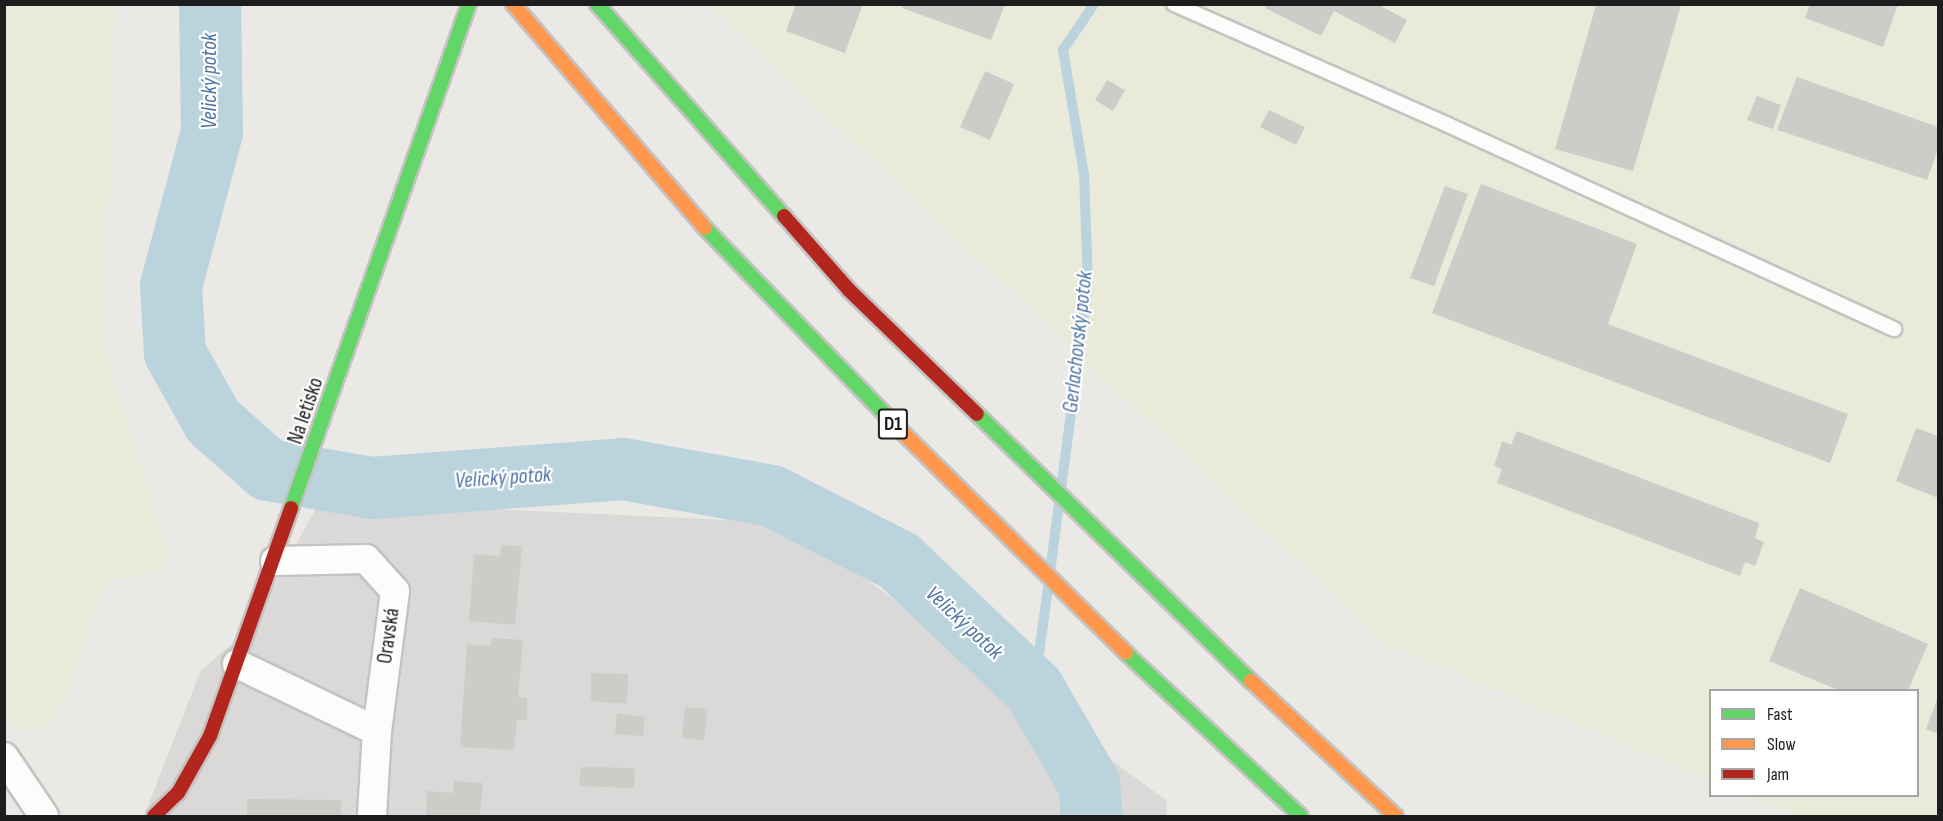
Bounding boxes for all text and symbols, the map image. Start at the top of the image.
water label: Velický potok [197,33,223,129]
water label: Gerlachovský potok [1057,270,1099,414]
street label: Na letisko [283,374,329,448]
road number: D1 [876,407,910,441]
water label: Velický potok [454,461,552,495]
water label: Velický potok [920,581,1008,665]
street label: Oravská [373,607,405,665]
legend [1709,689,1919,797]
text: Fast [1767,704,1792,725]
text: Slow [1767,734,1796,755]
text: Jam [1767,764,1789,785]

